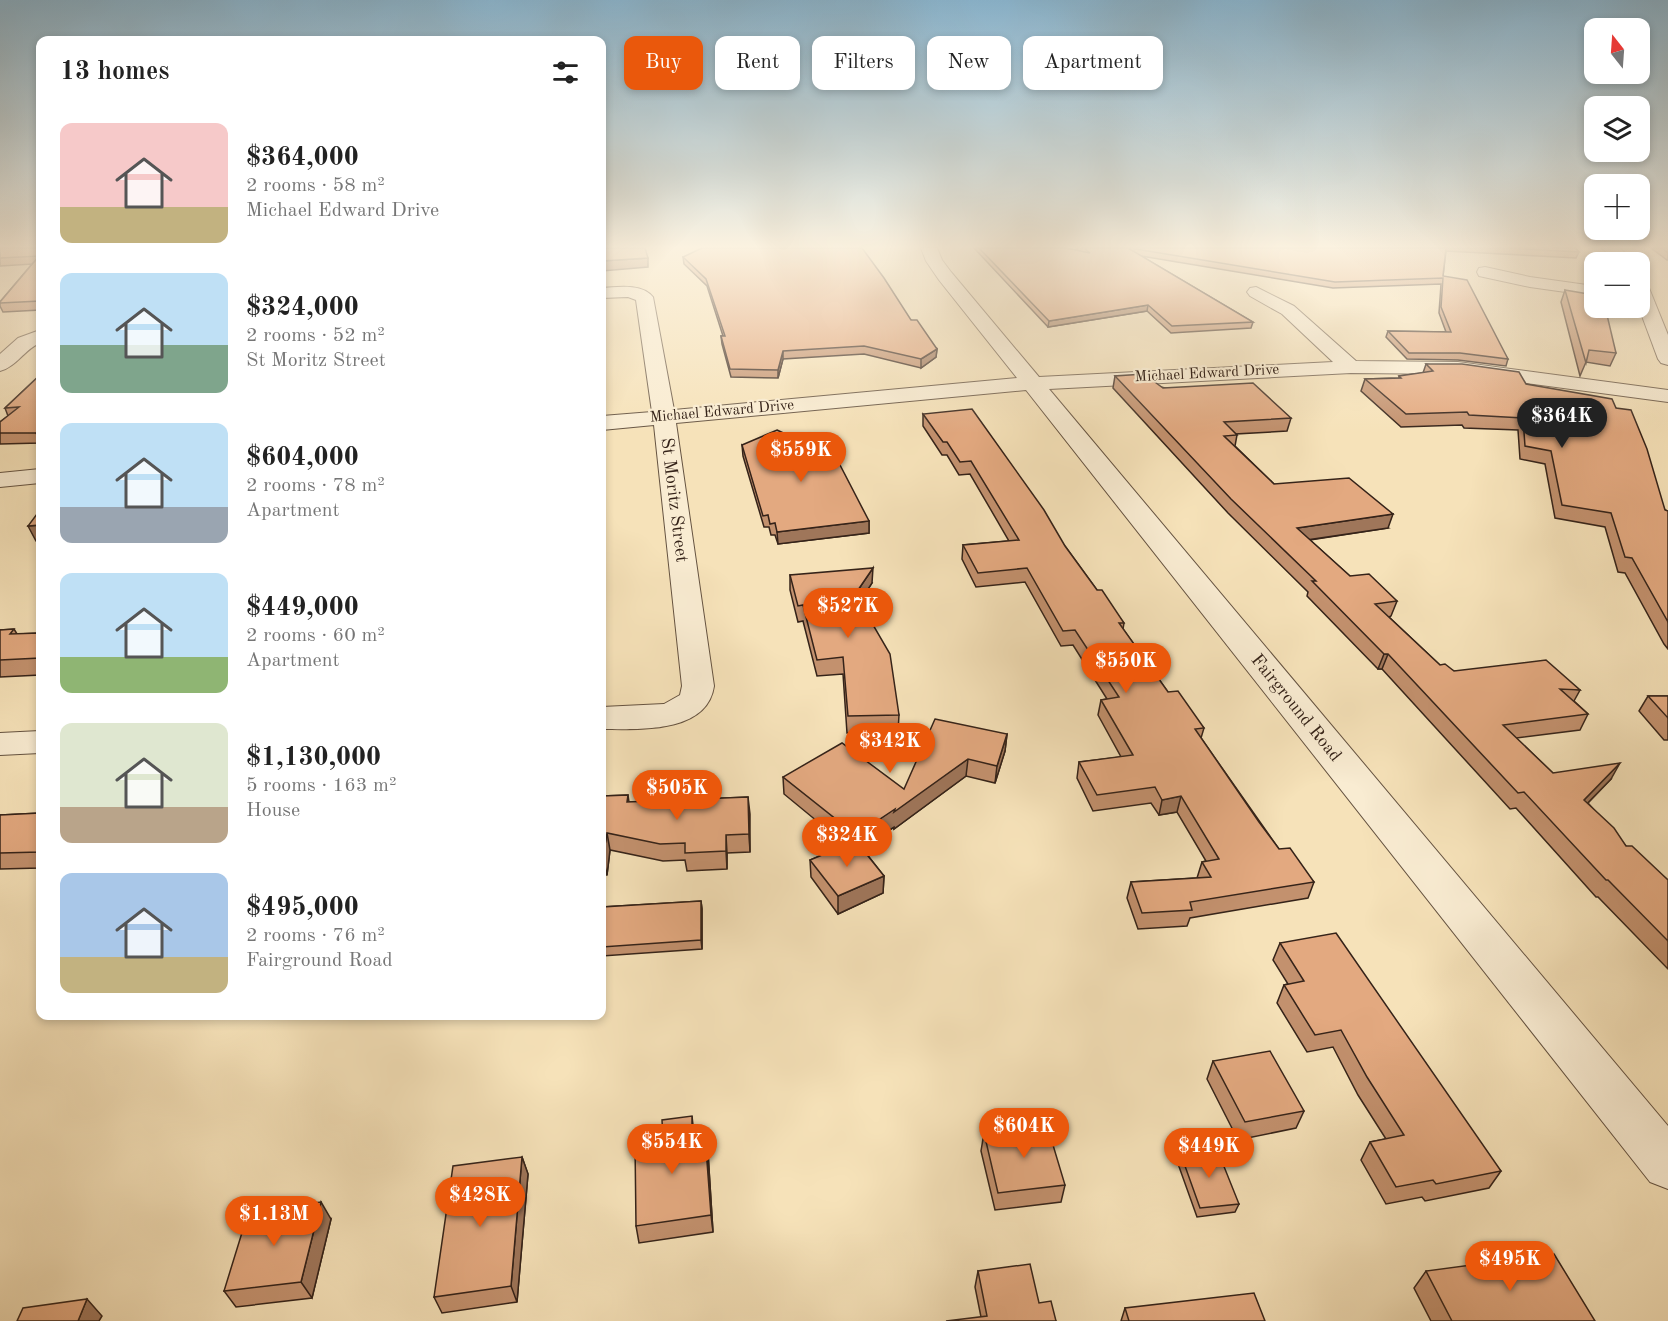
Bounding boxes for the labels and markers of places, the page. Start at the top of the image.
pin: $364K [1520,398,1604,449]
pin: $559K [759,432,843,483]
pin: $527K [806,588,890,639]
pin: $550K [1084,643,1168,694]
pin: $342K [848,723,932,774]
pin: $505K [635,770,719,821]
pin: $324K [805,817,889,868]
pin: $604K [982,1108,1066,1159]
pin: $554K [630,1124,714,1175]
pin: $449K [1167,1128,1251,1179]
pin: $428K [438,1177,522,1228]
pin: $1.13M [225,1196,323,1247]
pin: $495K [1468,1241,1552,1292]

